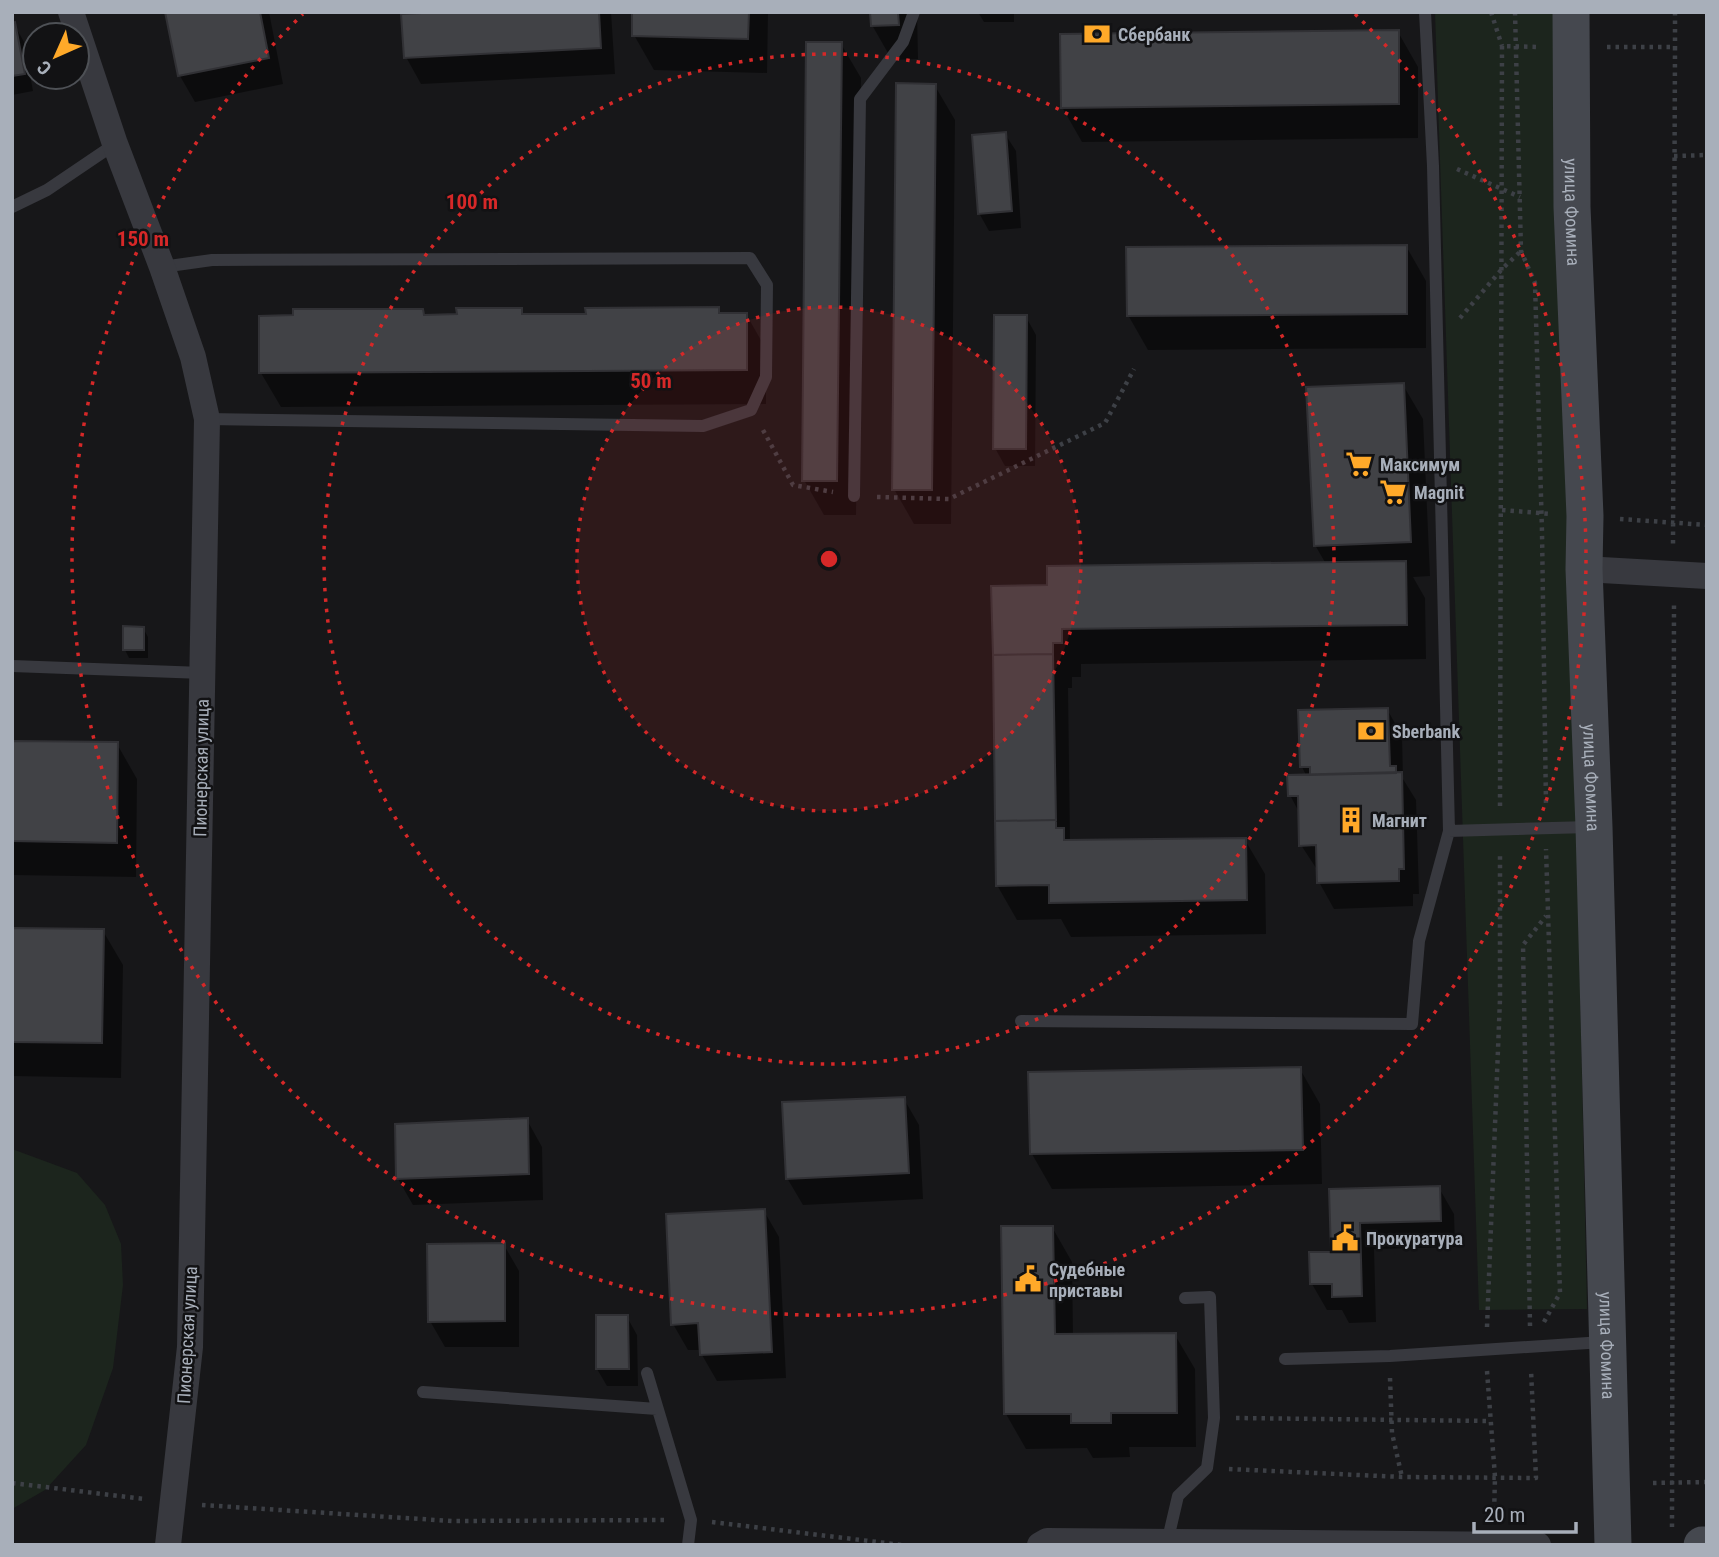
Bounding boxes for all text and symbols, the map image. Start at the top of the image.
bank icon: Сбербанк [1082,19,1112,49]
north arrow [21,21,91,91]
place label: Сбербанк [1118,24,1190,45]
text: С [32,56,56,80]
street label: улица Фомина [1561,158,1585,266]
text: 100 m [446,190,498,214]
text: 150 m [117,227,169,251]
text: 50 m [630,369,672,393]
supermarket icon: Максимум [1344,449,1374,479]
place label: Максимум [1380,454,1460,475]
supermarket icon: Magnit [1378,477,1408,507]
place label: Magnit [1414,482,1465,503]
centre of rings [817,547,841,571]
street label: Пионерская улица [189,699,213,837]
bank icon: Sberbank [1356,716,1386,746]
place label: Sberbank [1392,721,1460,742]
street label: улица Фомина [1580,723,1605,832]
building icon: Магнит [1336,805,1366,835]
place label: Магнит [1372,810,1427,831]
public building icon: Прокуратура [1330,1223,1360,1253]
place label: Прокуратура [1366,1228,1463,1249]
place label: Судебные приставы [1049,1259,1126,1301]
public building icon: Судебные приставы [1013,1264,1043,1294]
street label: Пионерская улица [173,1266,201,1404]
street label: улица Фомина [1596,1291,1620,1399]
scale bar [1474,1490,1576,1534]
text: 20 m [1484,1503,1525,1527]

